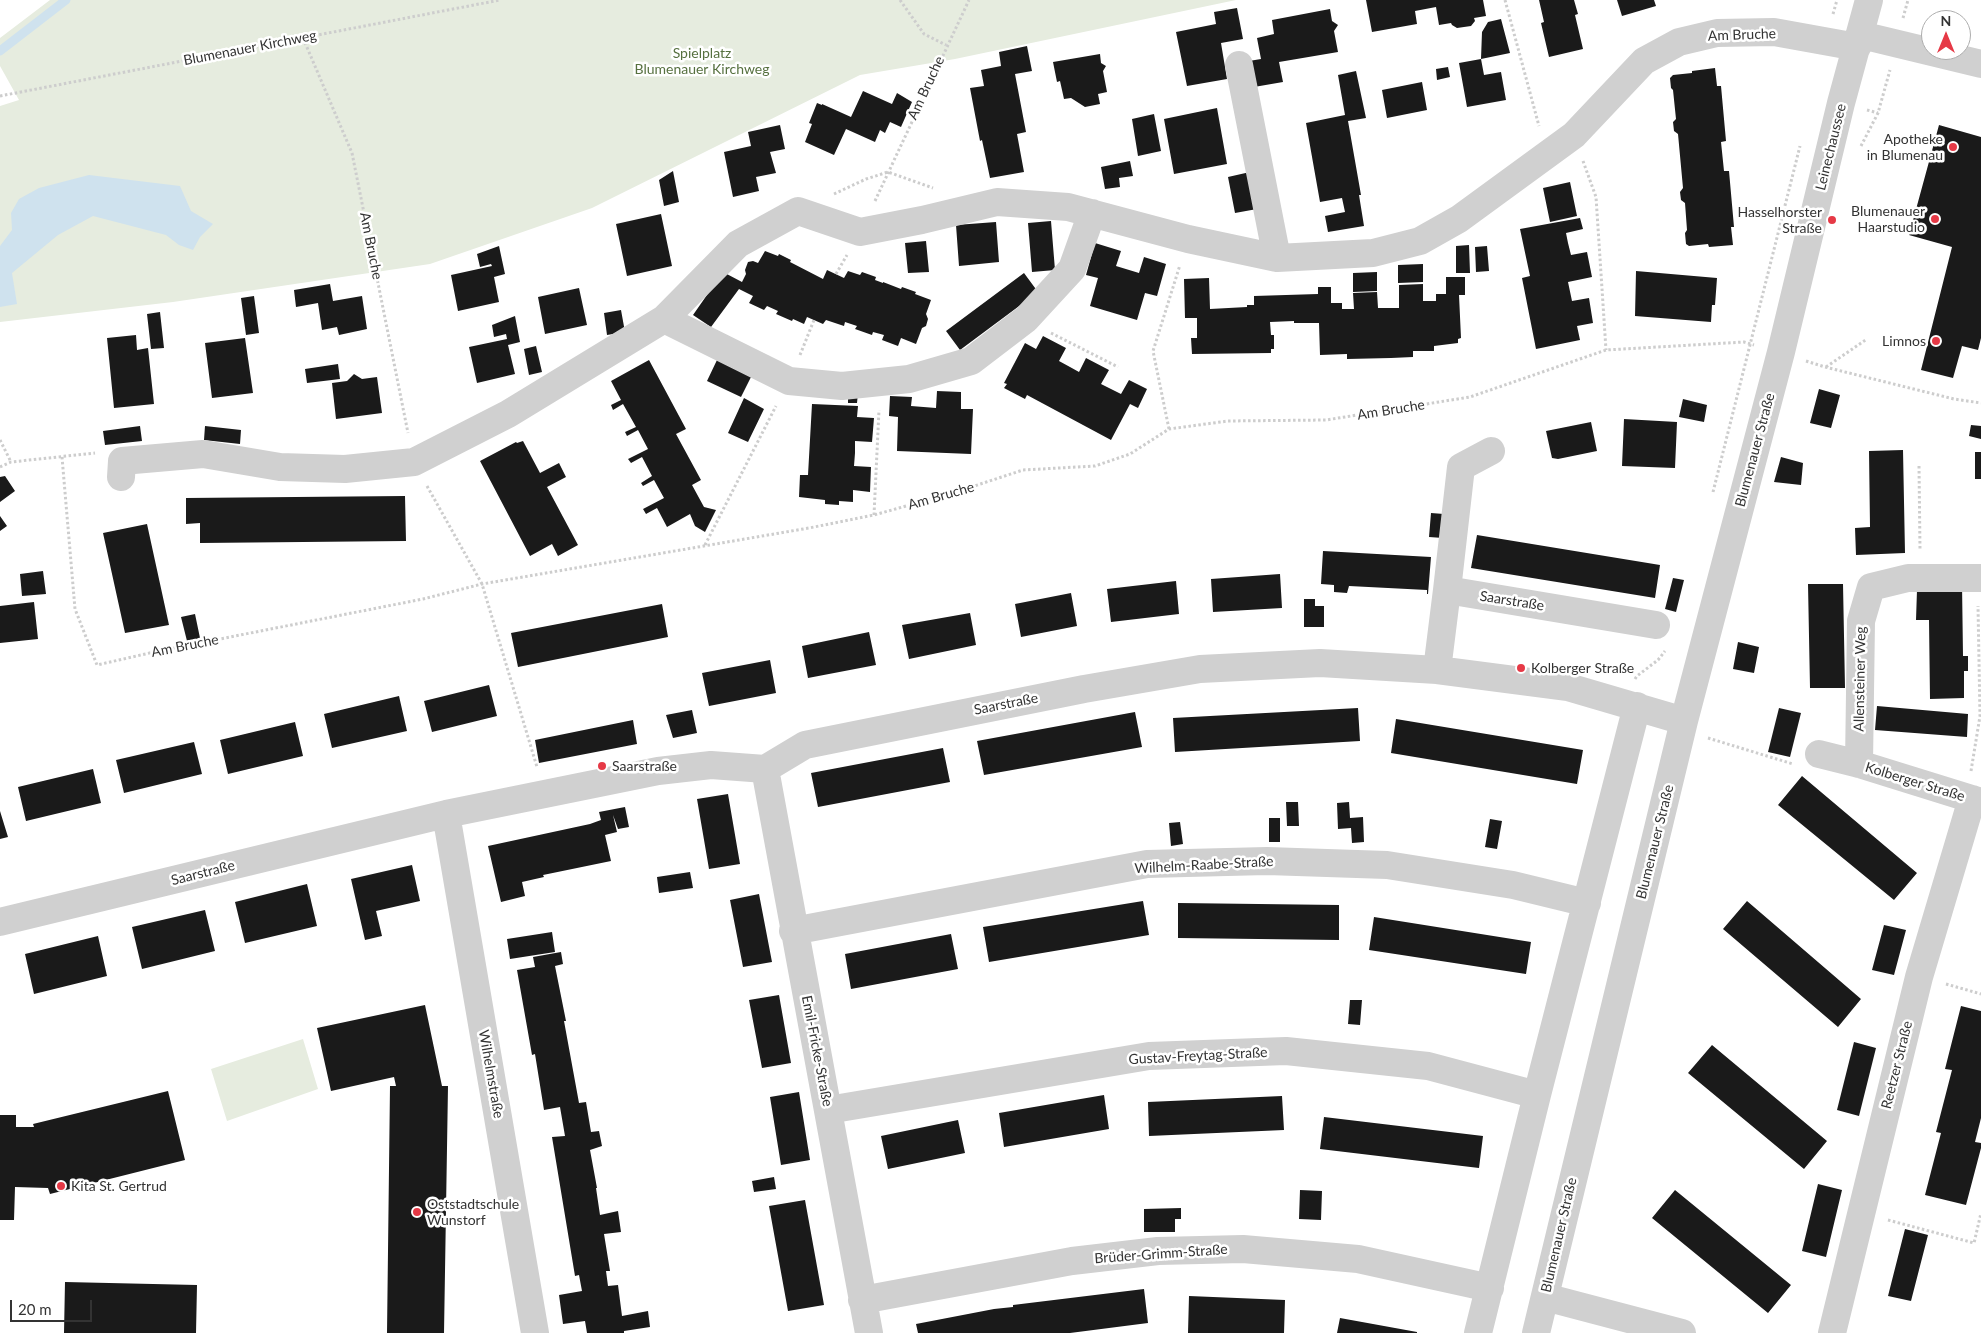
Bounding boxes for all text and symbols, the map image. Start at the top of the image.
north arrow [1921,10,1971,60]
text: N [1941,12,1951,29]
street label: Am Bruche [1708,25,1776,45]
street label: Blumenauer Kirchweg [182,27,318,69]
park label: Spielplatz Blumenauer Kirchweg [634,45,770,78]
street label: Am Bruche [904,54,948,122]
street label: Leinechaussee [1812,102,1850,192]
place label: Apotheke in Blumenau [1867,131,1943,164]
marker: Apotheke in Blumenau [1947,141,1959,153]
place label: Blumenauer Haarstudio [1851,203,1925,236]
place label: Hasselhorster Straße [1737,204,1822,236]
street label: Am Bruche [356,211,386,281]
marker: Blumenauer Haarstudio [1929,213,1941,225]
marker: Hasselhorster Straße [1826,214,1838,226]
place label: Limnos [1882,333,1926,349]
marker: Limnos [1930,335,1942,347]
street label: Blumenauer Straße [1732,391,1778,509]
street label: Am Bruche [1356,396,1426,424]
street label: Am Bruche [906,479,976,513]
street label: Saarstraße [1479,588,1545,614]
street label: Allensteiner Weg [1851,626,1869,732]
street label: Am Bruche [150,631,220,661]
place label: Kolberger Straße [1531,660,1634,676]
marker: Kolberger Straße [1515,662,1527,674]
street label: Saarstraße [972,690,1040,718]
place label: Saarstraße [612,758,677,774]
street label: Kolberger Straße [1863,759,1967,805]
marker: Saarstraße [596,760,608,772]
street label: Blumenauer Straße [1633,783,1677,901]
street label: Wilhelm-Raabe-Straße [1134,853,1274,877]
street label: Saarstraße [169,857,237,889]
street label: Emil-Fricke-Straße [798,994,836,1108]
street label: Reetzer Straße [1878,1019,1916,1111]
street label: Wilhelmstraße [475,1028,507,1120]
street label: Gustav-Freytag-Straße [1128,1044,1268,1068]
street label: Blumenauer Straße [1538,1176,1580,1294]
place label: Kita St. Gertrud [71,1178,167,1194]
marker: Kita St. Gertrud [55,1180,67,1192]
place label: Oststadtschule Wunstorf [427,1196,519,1228]
marker: Oststadtschule Wunstorf [411,1206,423,1218]
street label: Brüder-Grimm-Straße [1094,1241,1228,1267]
scale bar [12,1290,95,1322]
text: 20 m [18,1300,52,1318]

